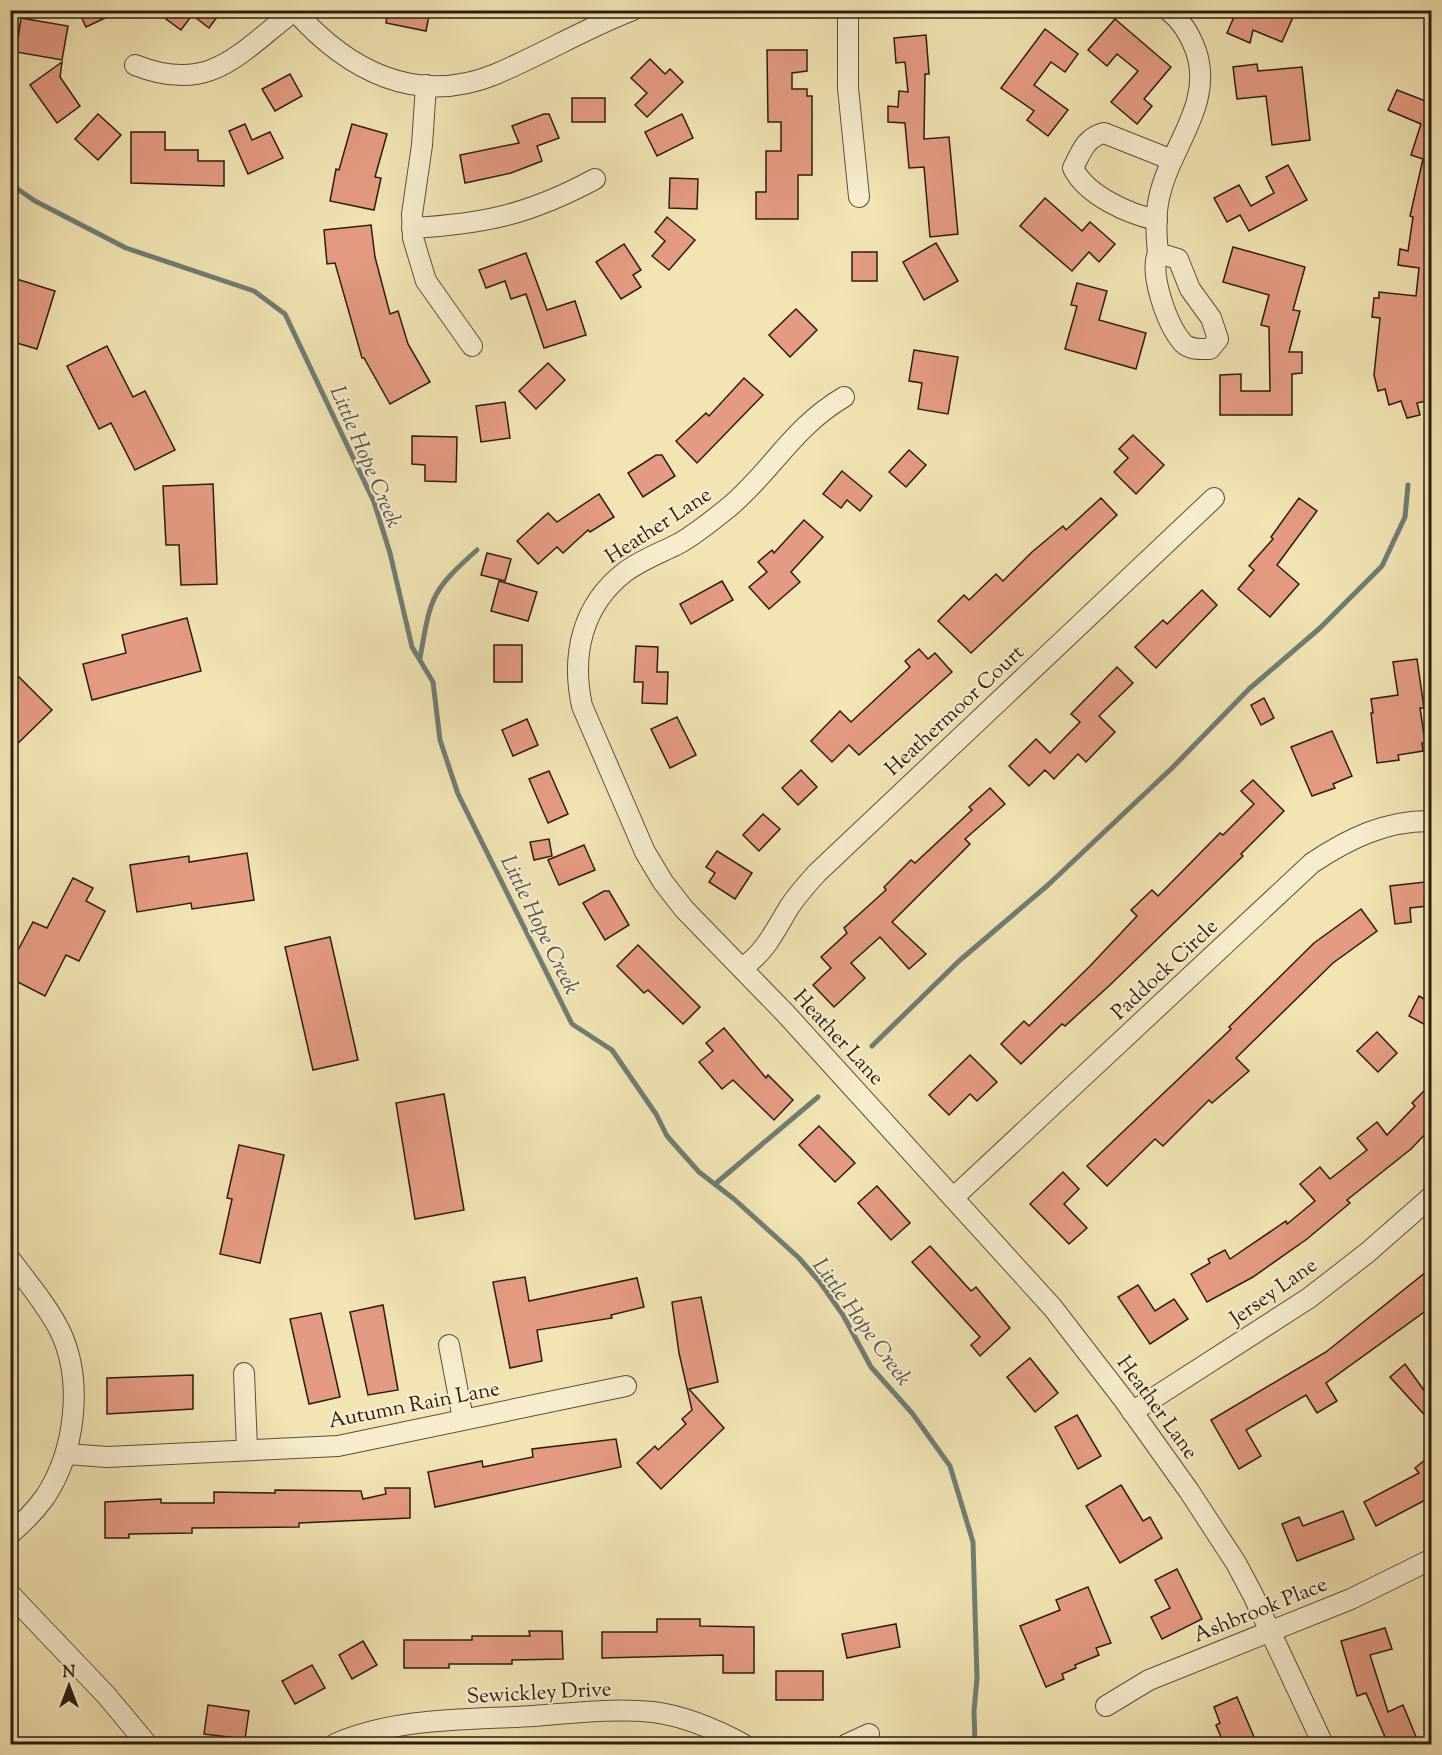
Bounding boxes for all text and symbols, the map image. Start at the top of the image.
water label: Little Hope Creek [320,381,409,533]
street label: Heather Lane [600,481,718,572]
street label: Heathermoor Court [879,639,1032,784]
water label: Little Hope Creek [491,850,586,1000]
street label: Paddock Circle [1105,913,1225,1028]
street label: Heather Lane [785,984,890,1093]
street label: Jersey Lane [1223,1251,1324,1334]
water label: Little Hope Creek [803,1252,918,1394]
street label: Heather Lane [1108,1350,1204,1466]
street label: Autumn Rain Lane [326,1375,503,1437]
street label: Ashbrook Place [1189,1570,1332,1651]
north arrow [39,1656,99,1716]
text: N [63,1662,76,1685]
street label: Sewickley Drive [466,1675,612,1713]

